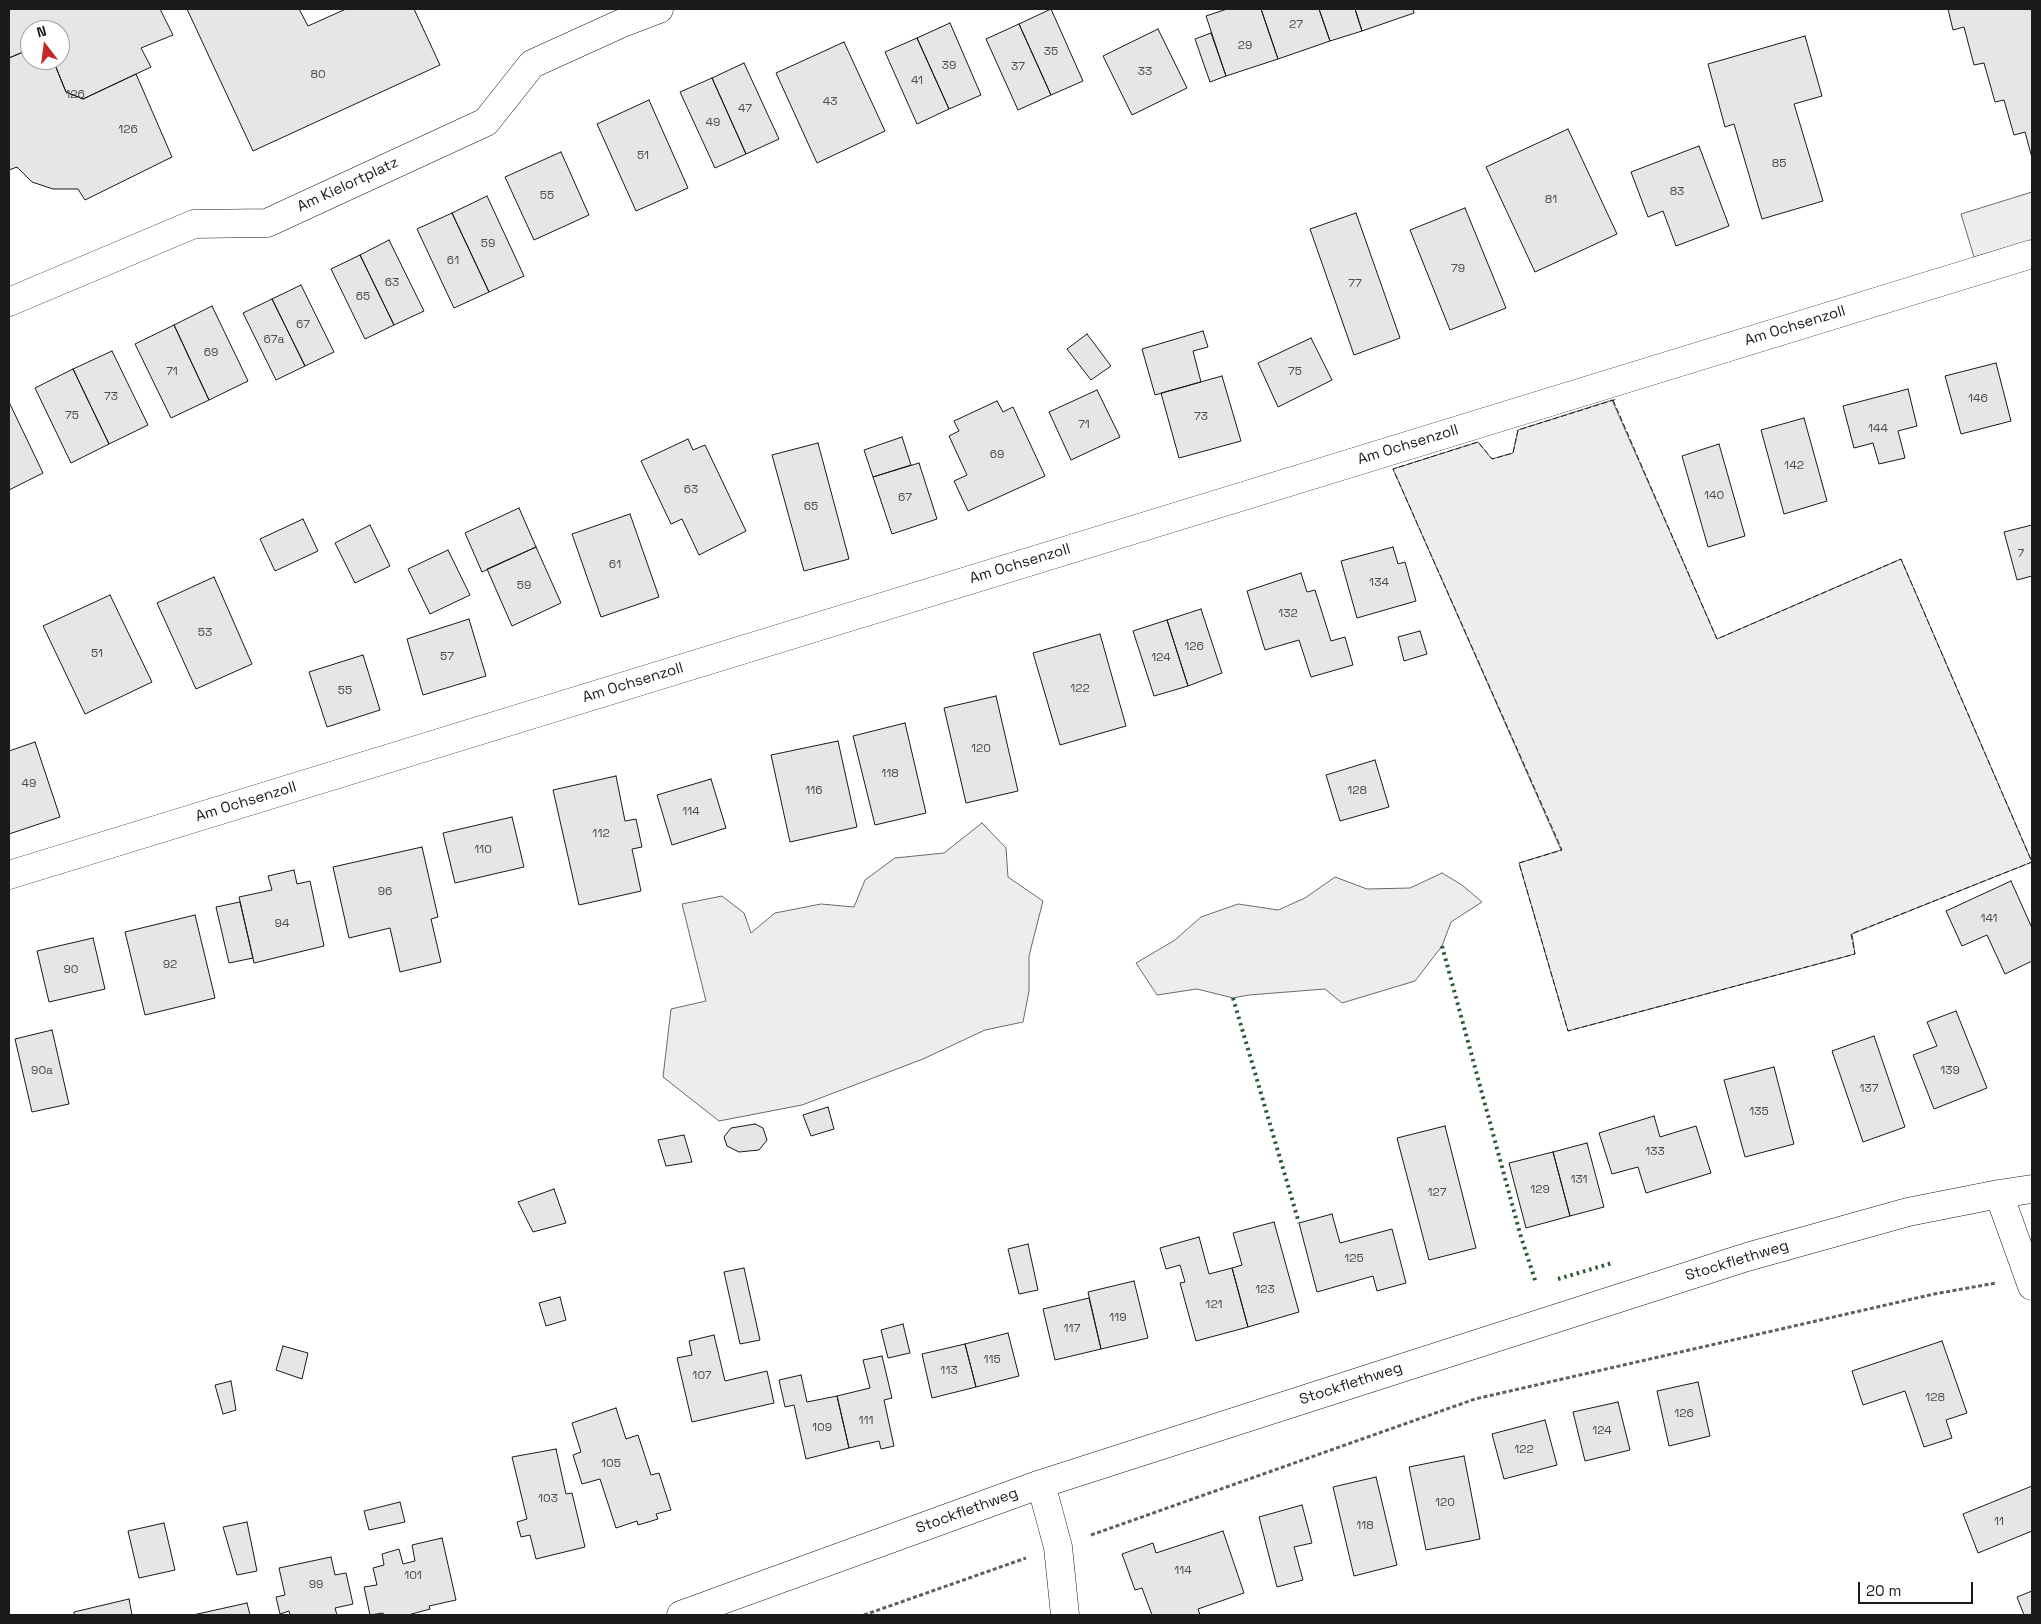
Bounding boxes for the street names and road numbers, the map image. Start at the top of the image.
street label: Am Kielortplatz [295,154,401,216]
street label: Am Ochsenzoll [1742,302,1848,350]
street label: Am Ochsenzoll [1355,421,1461,469]
street label: Am Ochsenzoll [967,540,1073,588]
street label: Am Ochsenzoll [580,659,686,707]
street label: Am Ochsenzoll [193,778,299,826]
street label: Stockflethweg [1683,1237,1791,1285]
street label: Stockflethweg [1297,1359,1405,1409]
street label: Stockflethweg [914,1484,1020,1538]

